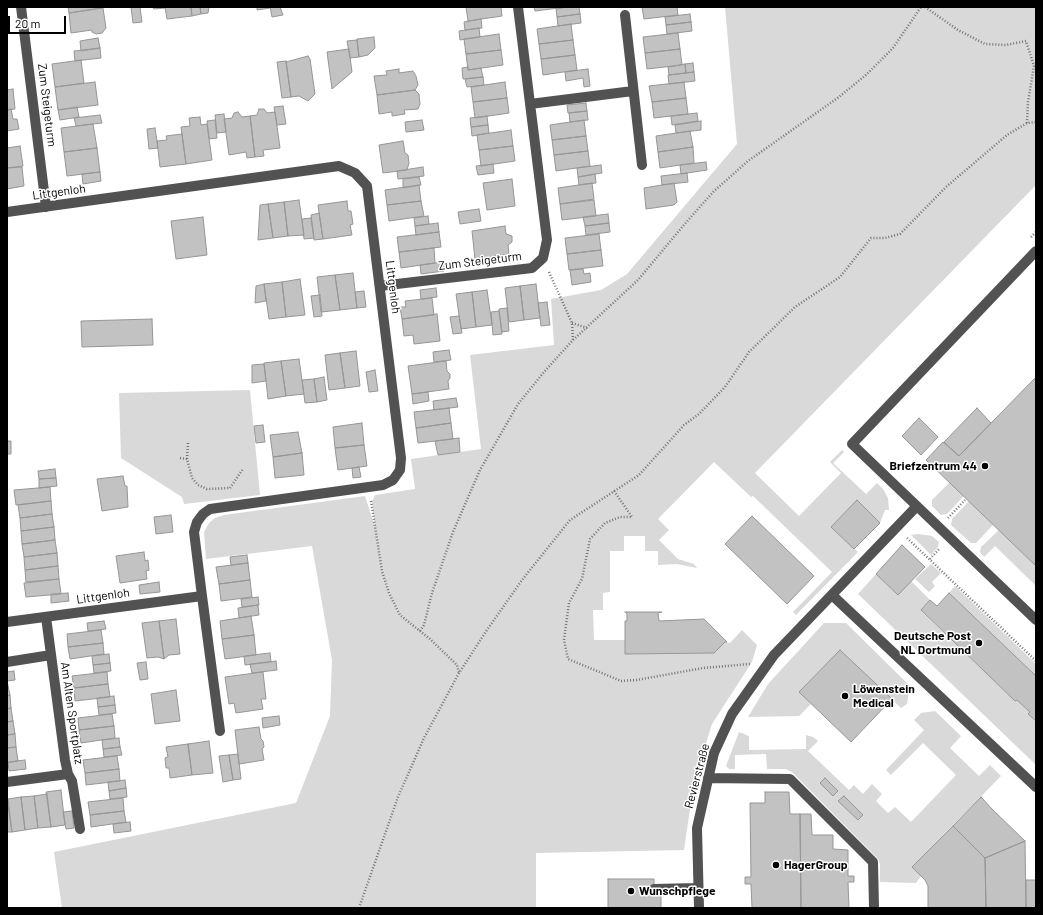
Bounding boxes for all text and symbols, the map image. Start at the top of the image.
scale bar [10,8,68,34]
text: 20 m [15,16,41,30]
street label: Zum Steigeturm [35,63,59,147]
street label: Littgenloh [31,181,87,203]
street label: Zum Steigeturm [438,249,522,273]
street label: Littgenloh [383,260,403,314]
place label: Briefzentrum 44 [890,459,977,473]
marker: Briefzentrum 44 [980,461,990,471]
street label: Littgenloh [75,585,131,607]
place label: Deutsche Post NL Dortmund [894,629,971,657]
marker: Deutsche Post NL Dortmund [974,638,984,648]
street label: Am Alten Sportplatz [58,661,86,765]
place label: Löwenstein Medical [853,682,915,710]
marker: Löwenstein Medical [840,691,850,701]
street label: Revierstraße [681,742,713,810]
place label: HagerGroup [784,858,848,872]
marker: HagerGroup [771,860,781,870]
place label: Wunschpflege [639,884,716,898]
marker: Wunschpflege [626,886,636,896]

